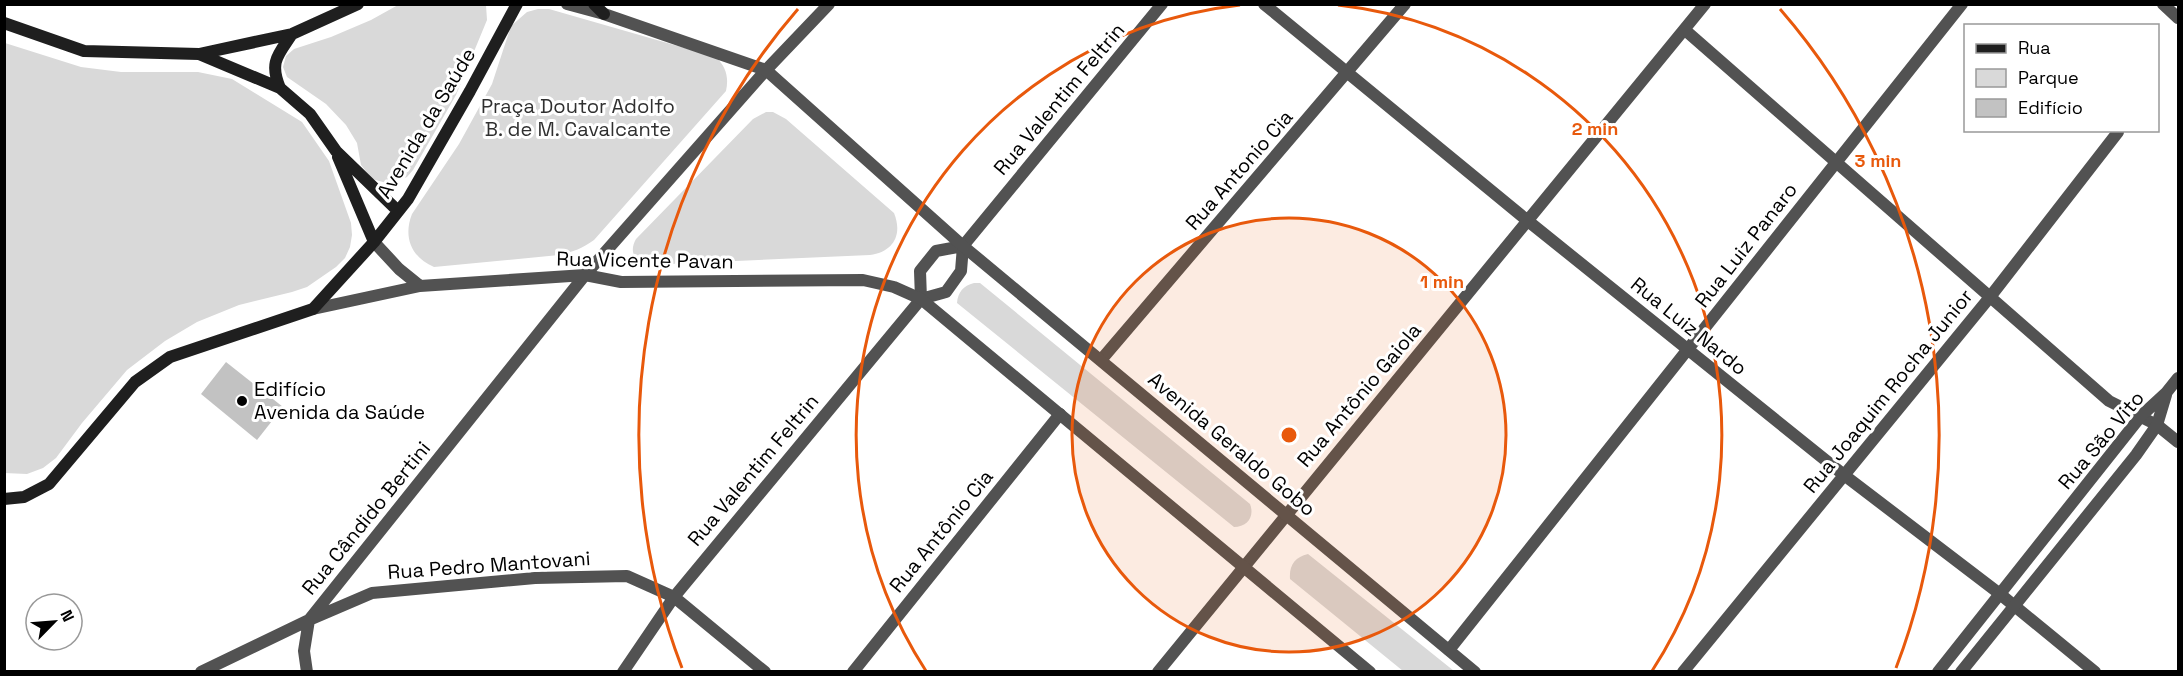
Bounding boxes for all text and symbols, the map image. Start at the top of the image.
street label: Rua Valentim Feltrin [988,18,1130,180]
legend [1964,24,2159,132]
text: Rua [2018,36,2051,59]
street label: Avenida da Saúde [371,43,481,203]
text: Parque [2018,66,2079,89]
park label: Praça Doutor Adolfo B. de M. Cavalcante [481,93,675,142]
text: Edifício [2018,96,2083,119]
street label: Rua Antonio Cia [1180,105,1298,235]
text: 2 min [1572,117,1618,140]
text: 3 min [1855,149,1901,172]
street label: Rua Luiz Panaro [1689,177,1803,313]
street label: Rua Vicente Pavan [556,245,734,275]
text: 1 min [1420,270,1464,293]
street label: Rua Luiz Nardo [1626,271,1752,381]
street label: Rua Joaquim Rocha Junior [1798,284,1978,498]
street label: Rua Antônio Gaiola [1291,318,1427,472]
street label: Avenida Geraldo Gobo [1143,366,1321,522]
place label: Edifício Avenida da Saúde [254,376,425,425]
street label: Rua São Vito [2052,385,2150,495]
street label: Rua Valentim Feltrin [682,389,824,551]
marker: Edifício Avenida da Saúde [235,394,249,408]
centre of rings [1279,425,1299,445]
street label: Rua Cândido Bertini [296,436,436,600]
street label: Rua Antônio Cia [883,464,999,598]
street label: Rua Pedro Mantovani [387,545,591,585]
north arrow [24,592,84,652]
text: N [55,607,79,625]

